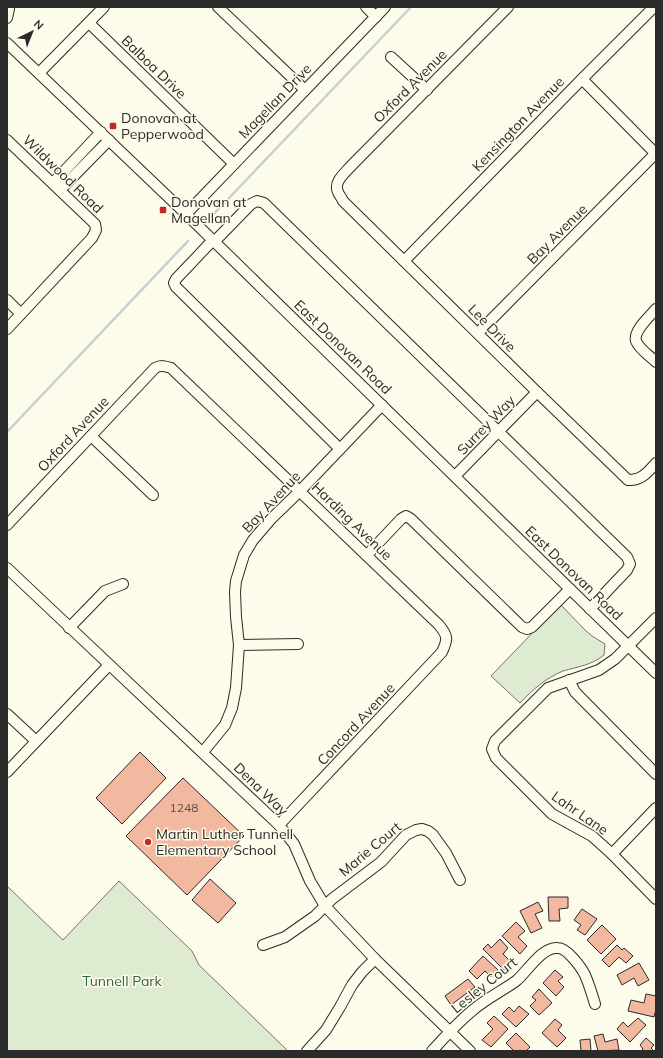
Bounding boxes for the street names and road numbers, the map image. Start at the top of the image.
street label: Balboa Drive [118,32,190,102]
street label: Oxford Avenue [369,45,451,127]
street label: Magellan Drive [235,60,315,142]
street label: Kensington Avenue [468,73,568,175]
street label: Wildwood Road [19,131,107,217]
street label: Bay Avenue [523,200,591,268]
street label: East Donovan Road [291,296,395,398]
street label: Lee Drive [464,300,520,356]
street label: Surrey Way [453,391,519,459]
street label: Oxford Avenue [33,393,113,475]
street label: Bay Avenue [238,467,304,537]
street label: Harding Avenue [308,478,396,564]
street label: East Donovan Road [522,522,626,624]
street label: Concord Avenue [313,679,399,769]
street label: Dena Way [230,759,292,820]
street label: Lahr Lane [548,787,612,839]
street label: Marie Court [335,818,405,880]
street label: Lesley Court [447,953,521,1017]

